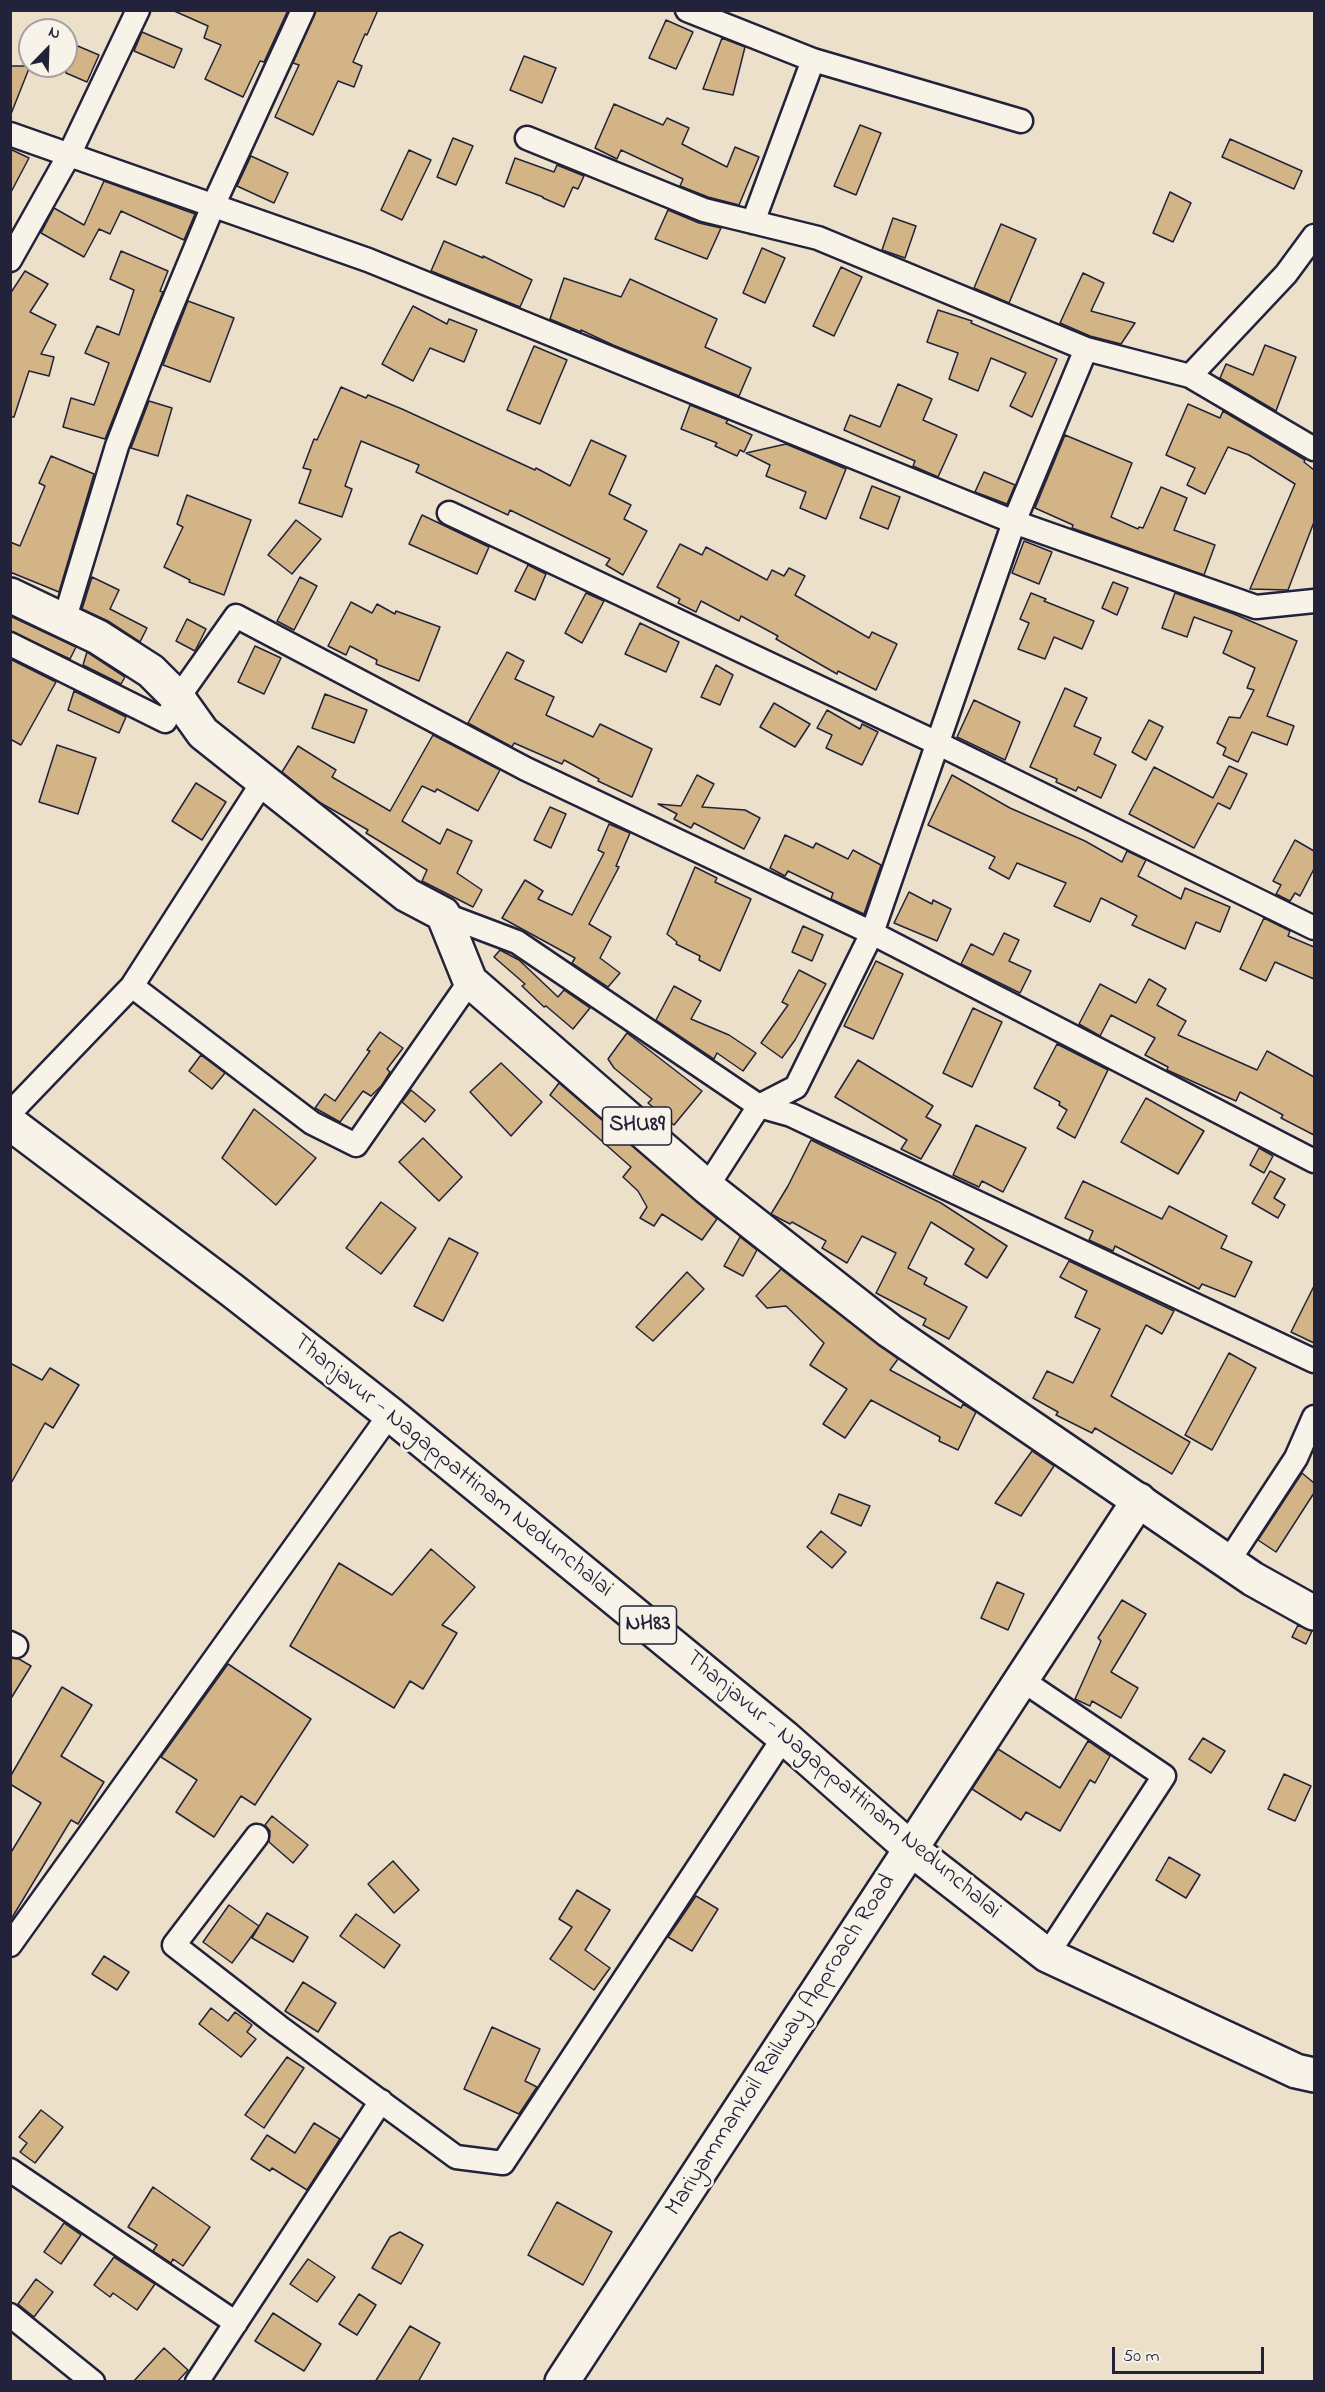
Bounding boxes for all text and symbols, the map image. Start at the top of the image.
north arrow [18,18,78,78]
text: N [45,20,64,46]
road number: SHU89 [602,1107,672,1145]
street label: Thanjavur - Nagappattinam Nedunchalai [286,1329,618,1605]
road number: NH83 [620,1606,676,1644]
street label: Thanjavur - Nagappattinam Nedunchalai [678,1645,1006,1927]
street label: Mariyammankoil Railway Approach Road [661,1870,903,2222]
scale bar [1115,2335,1266,2373]
text: 50 m [1123,2344,1160,2370]

